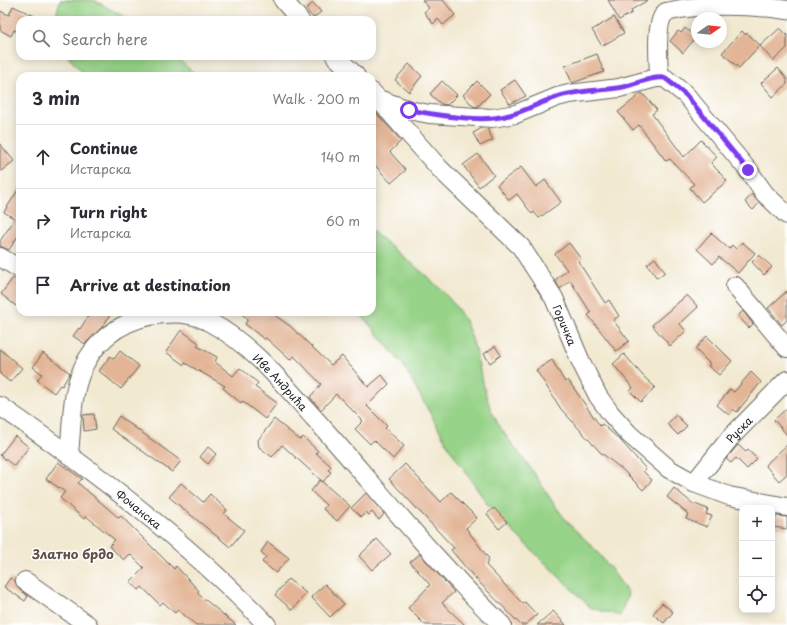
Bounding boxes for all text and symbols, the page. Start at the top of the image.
north arrow [691,12,727,48]
search box [16,16,376,60]
icon: search [30,27,52,49]
text: Search here [62,27,148,50]
text: 3 min [32,85,80,111]
text: Walk · 200 m [272,89,360,108]
route start [400,101,418,119]
text: Continue [70,136,138,159]
icon: ahead [32,146,54,168]
text: 140 m [321,147,360,166]
text: Истарска [70,159,131,178]
route end [739,161,757,179]
text: Turn right [70,200,147,223]
icon: right [32,210,54,232]
text: 60 m [326,211,360,230]
text: Истарска [70,223,131,242]
text: Arrive at destination [70,273,231,296]
icon: arrive [32,274,54,296]
street label: Горичка [549,302,582,348]
street label: Иве Андрића [249,349,312,414]
street label: Руска [721,412,756,446]
street label: Фочанска [113,485,166,533]
map controls [739,505,775,613]
button: + [739,505,775,541]
button: − [739,541,775,577]
district label: Златно брдо [31,544,114,563]
button: locate [739,577,775,613]

